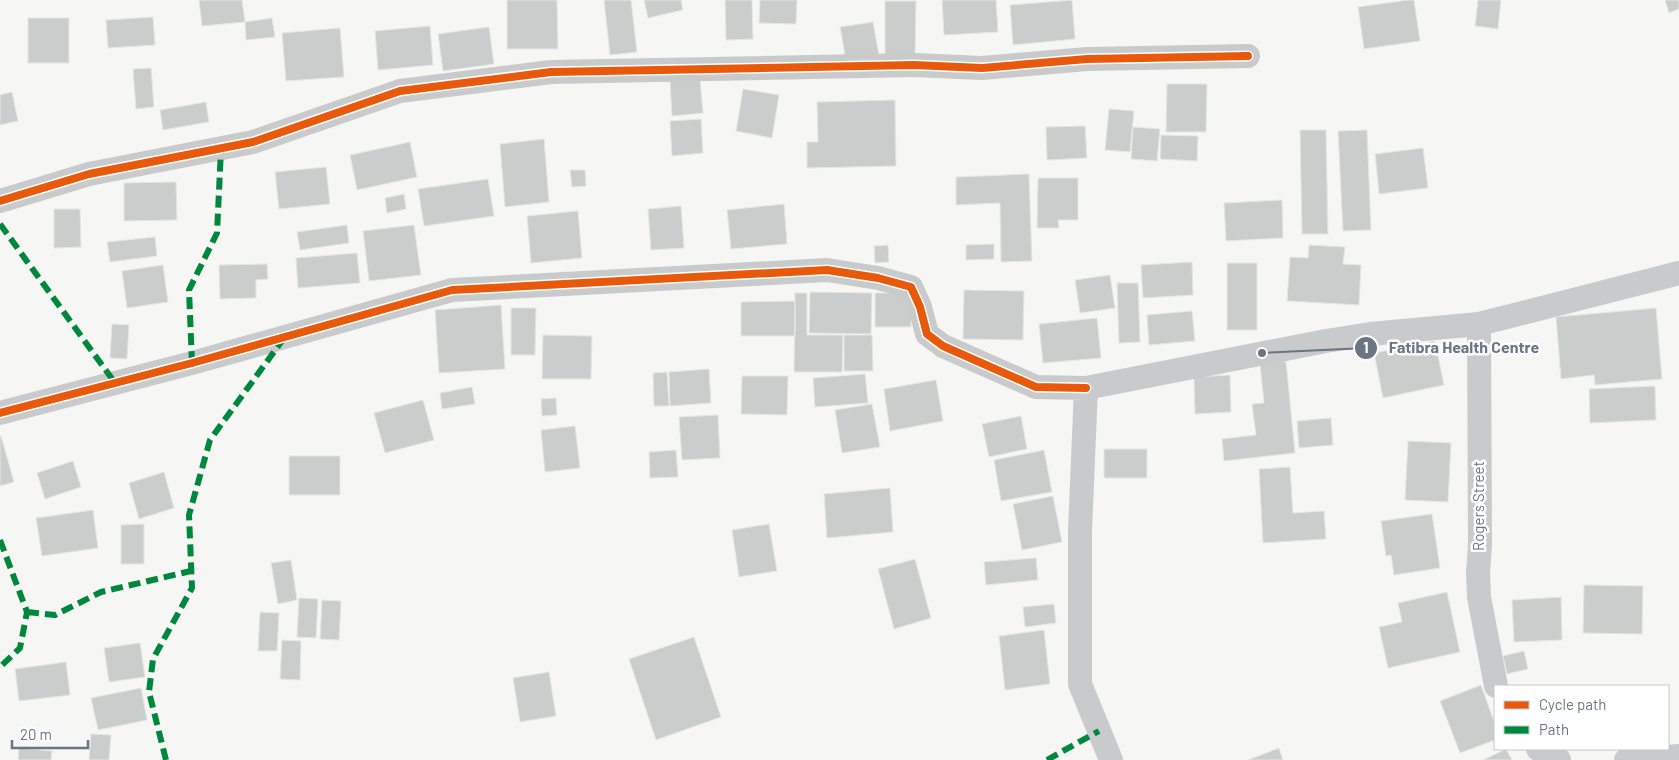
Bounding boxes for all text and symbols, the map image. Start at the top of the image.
callout: Fatibra Health Centre [1354,332,1549,363]
text: Fatibra Health Centre [1389,337,1539,356]
text: 1 [1363,338,1369,356]
street label: Rogers Street [1469,461,1487,551]
legend [1494,685,1669,750]
text: Cycle path [1539,695,1606,713]
scale bar [12,718,89,750]
text: Path [1539,720,1569,738]
text: 20 m [20,725,52,743]

